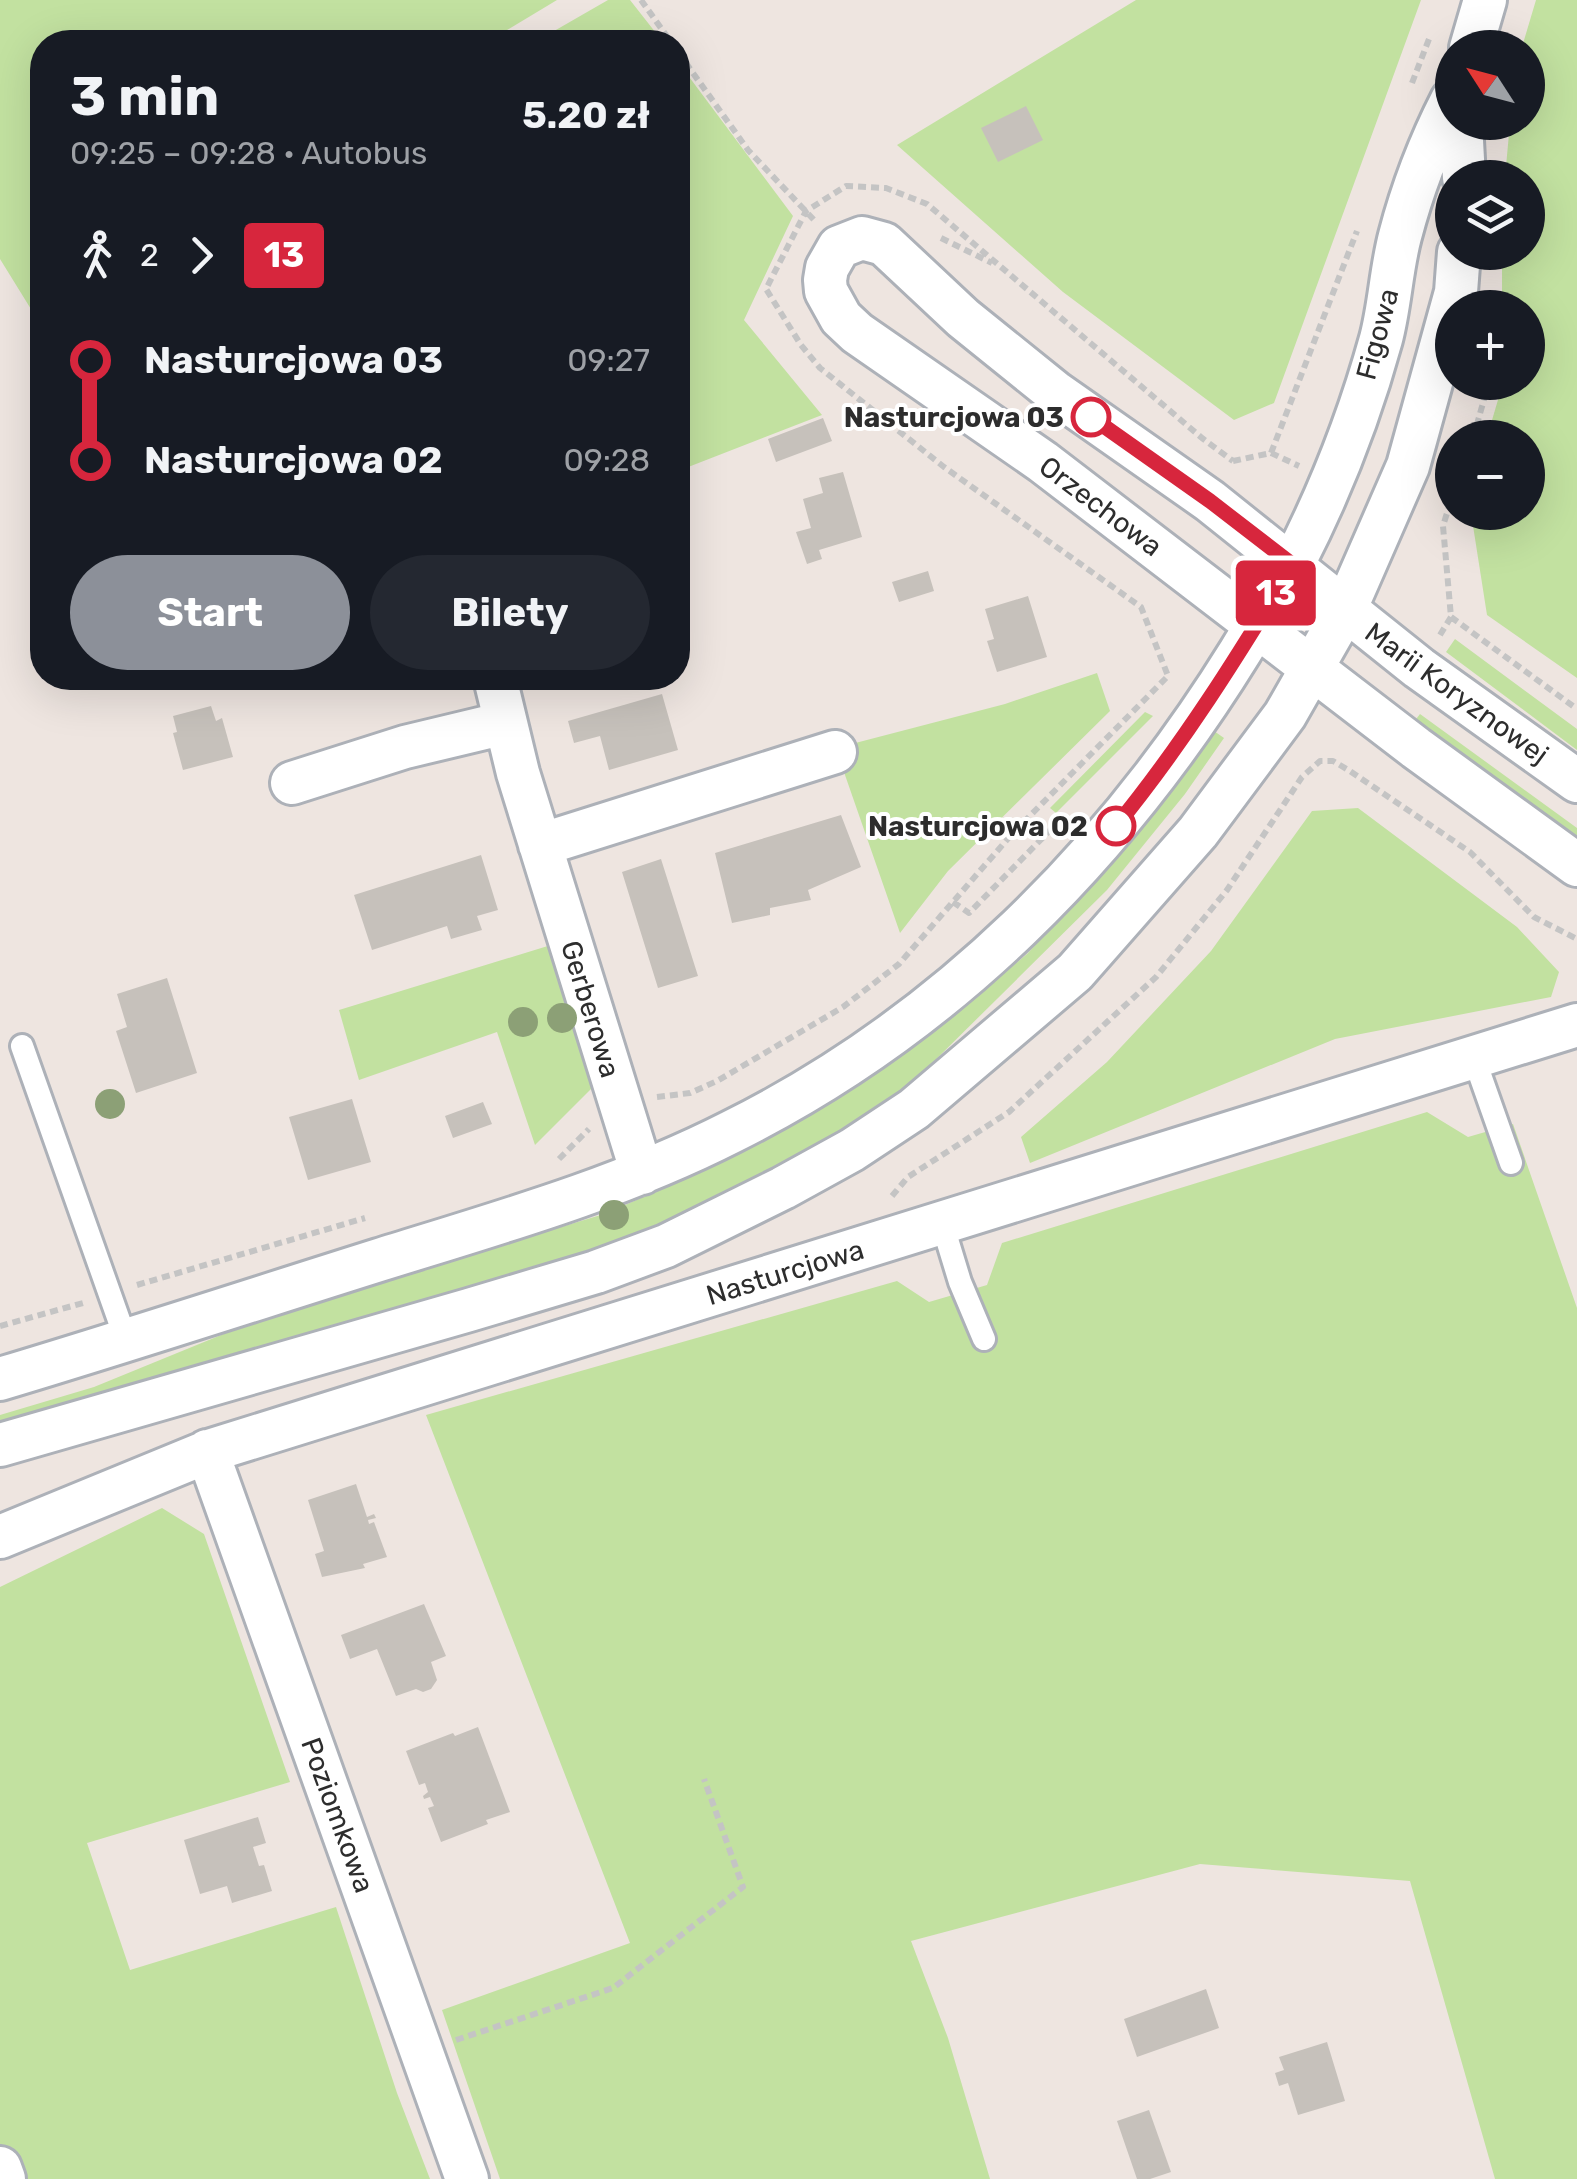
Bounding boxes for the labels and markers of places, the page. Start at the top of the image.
marker: Nasturcjowa 03 [1072,398,1110,436]
place label: Nasturcjowa 03 [844,401,1064,434]
marker: Nasturcjowa 02 [1097,807,1135,845]
place label: Nasturcjowa 02 [868,810,1088,843]

